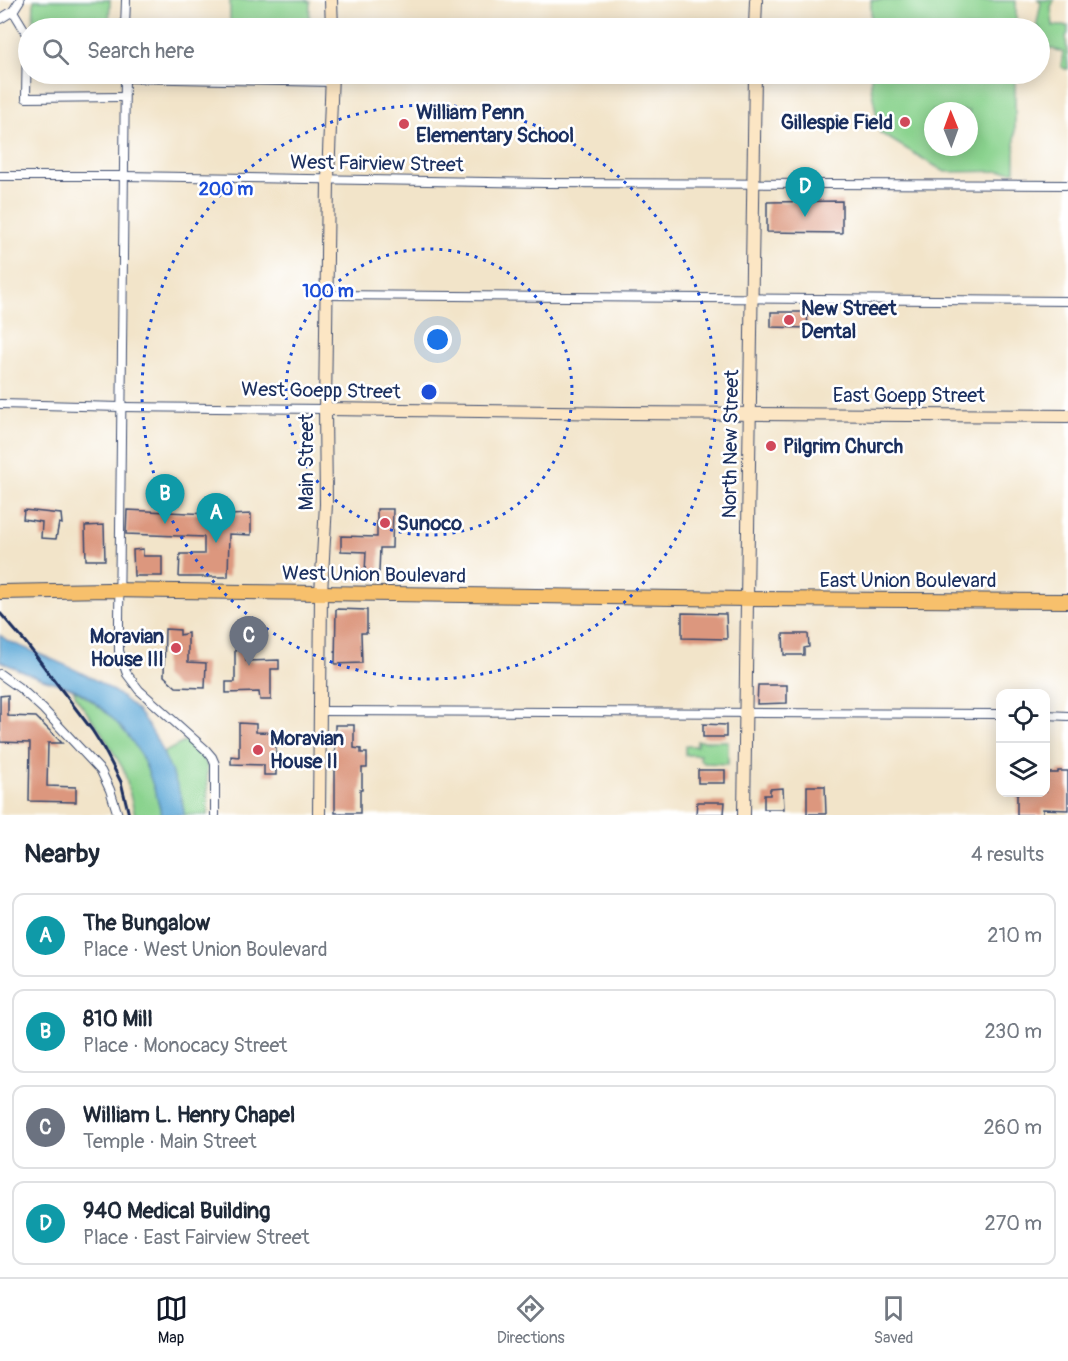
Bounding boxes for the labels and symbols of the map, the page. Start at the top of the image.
place label: William Penn Elementary School [416,100,574,148]
north arrow [924,102,978,156]
place label: Gillespie Field [781,110,893,135]
marker: Gillespie Field [898,115,912,129]
marker: William Penn Elementary School [397,117,411,131]
street label: West Fairview Street [290,149,465,178]
pin: D [786,168,824,217]
text: 200 m [199,178,253,201]
text: 100 m [302,280,354,303]
place label: New Street Dental [801,296,897,344]
marker: New Street Dental [782,313,796,327]
your location [423,325,452,354]
street label: North New Street [717,369,744,519]
street label: West Goepp Street [241,377,402,404]
centre of rings [419,382,439,402]
street label: East Goepp Street [833,383,986,408]
street label: Main Street [294,413,319,510]
place label: Pilgrim Church [783,434,903,459]
marker: Pilgrim Church [764,439,778,453]
pin: B [146,474,184,524]
pin: A [196,494,236,543]
place label: Sunoco [397,511,462,536]
marker: Sunoco [378,516,392,530]
street label: West Union Boulevard [282,560,466,589]
street label: East Union Boulevard [820,568,996,593]
pin: C [230,616,268,666]
place label: Moravian House III [90,624,164,672]
marker: Moravian House III [169,641,183,655]
place label: Moravian House II [270,726,344,774]
marker: Moravian House II [251,743,265,757]

